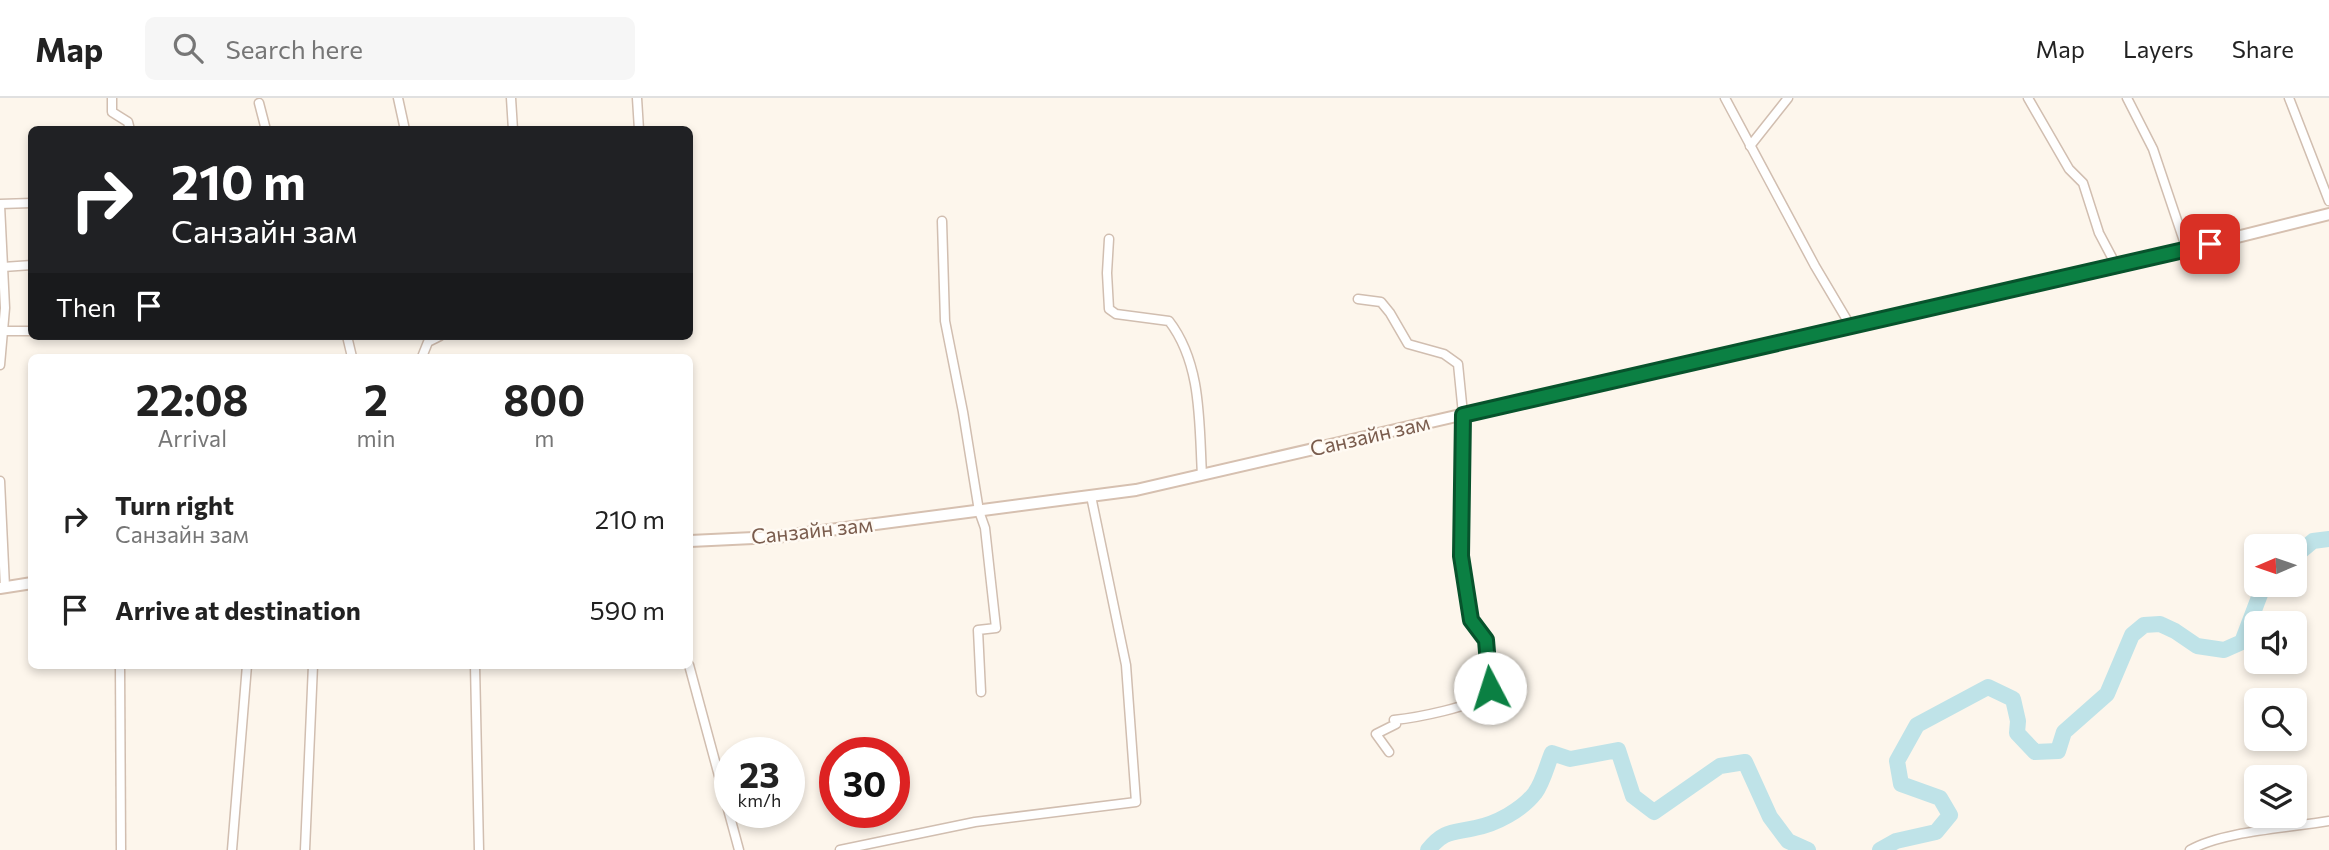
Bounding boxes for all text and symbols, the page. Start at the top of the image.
search box [145,17,635,80]
text: Map [35,28,103,69]
icon: search [169,29,207,67]
text: Search here [225,33,363,64]
text: Map [2036,34,2085,63]
text: Layers [2123,34,2194,63]
text: Share [2232,34,2294,63]
text: 210 m [171,150,306,210]
icon: right [56,154,147,245]
text: Санзайн зам [171,210,357,250]
pin [2180,214,2240,274]
icon: arrive [2191,225,2229,263]
icon: arrive [130,287,168,325]
text: Then [56,291,116,322]
text: 22:08 [136,373,249,425]
text: 2 [364,373,388,425]
text: 800 [503,373,585,425]
street label: Санзайн зам [1307,409,1432,460]
text: Arrival [157,424,227,452]
text: min [356,424,396,452]
text: m [534,424,554,452]
text: Turn right [115,489,234,520]
icon: right [56,500,94,538]
text: 210 m [595,503,665,534]
street label: Санзайн зам [750,511,874,548]
text: Санзайн зам [115,520,249,548]
north arrow [2244,534,2306,597]
map controls [2244,534,2307,828]
icon: arrive [56,591,94,629]
text: Arrive at destination [115,594,361,625]
text: 590 m [590,594,665,625]
button: sound [2244,611,2307,674]
position arrow [1453,651,1527,725]
button: search [2244,688,2307,751]
speed limit sign: 30 [819,737,910,828]
text: 23 [739,752,780,795]
button: layers [2244,765,2307,828]
text: km/h [738,789,781,811]

